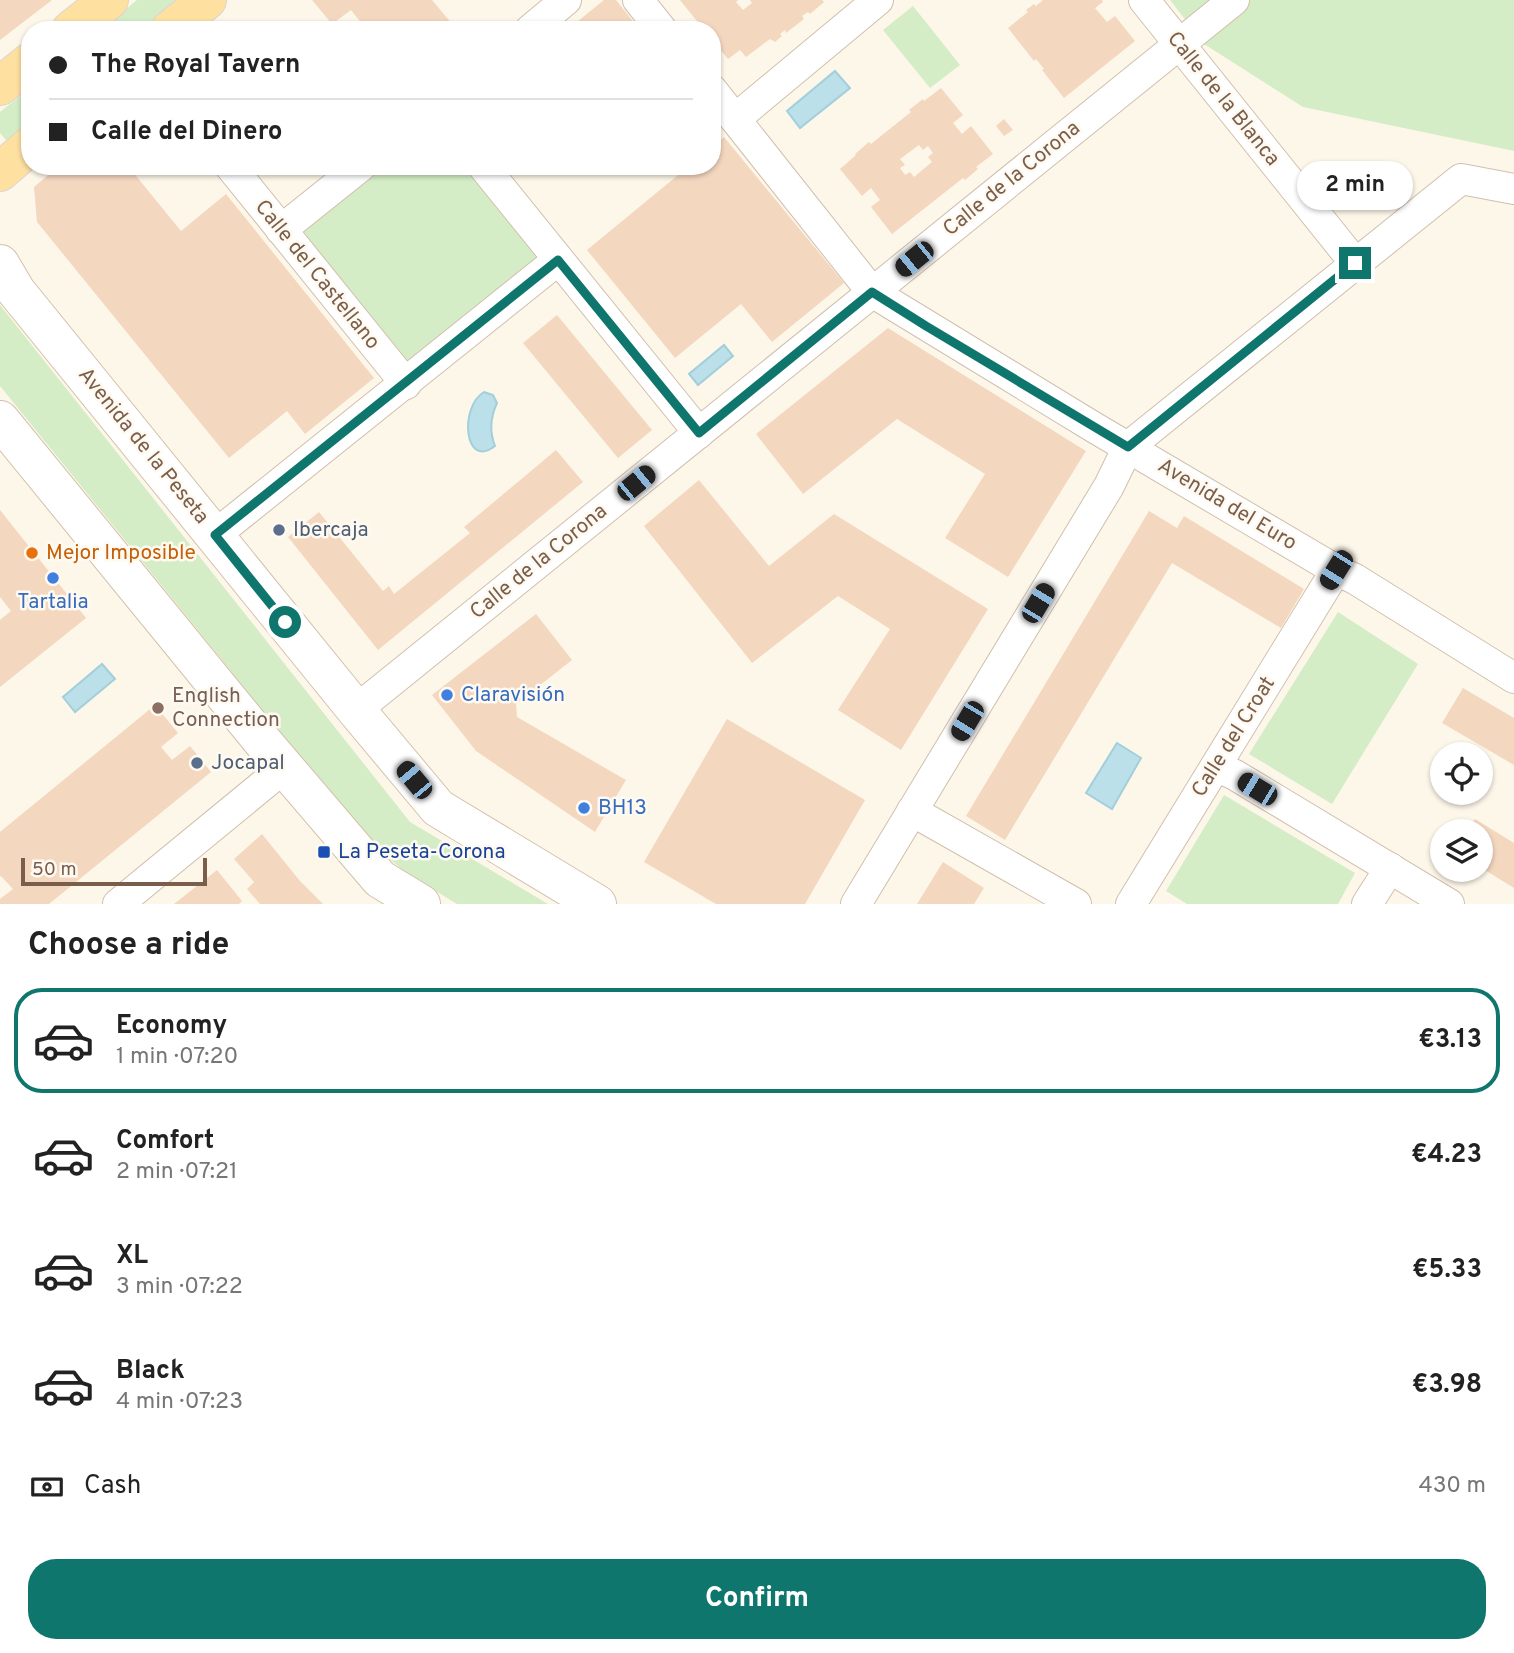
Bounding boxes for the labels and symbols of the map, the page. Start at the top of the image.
street label: Calle de la Blanca [1160,26,1286,172]
street label: Calle de la Corona [938,115,1086,243]
callout: 2 min [1297,162,1413,210]
street label: Calle del Castellano [248,195,386,355]
car [892,238,937,280]
route end [1339,247,1371,279]
street label: Avenida de la Peseta [72,362,214,530]
street label: Avenida del Euro [1152,453,1302,557]
car [614,462,659,504]
street label: Calle de la Corona [465,498,613,626]
place label: Ibercaja [293,517,369,544]
marker: Ibercaja [271,522,287,538]
place label: Mejor Imposible [46,540,196,567]
marker: Mejor Imposible [24,545,40,561]
car [1316,547,1357,593]
marker: Tartalia [45,570,61,586]
car [1019,580,1058,626]
place label: Tartalia [17,589,89,616]
route start [269,606,301,638]
street label: Calle del Croat [1186,672,1282,802]
place label: Claravisión [461,682,565,709]
place label: English Connection [172,683,280,734]
marker: Claravisión [439,687,455,703]
car [948,698,987,744]
marker: English Connection [150,700,166,716]
place label: Jocapal [211,750,285,777]
marker: Jocapal [189,755,205,771]
car [393,757,436,803]
car [1234,769,1281,809]
place label: BH13 [598,795,647,822]
marker: BH13 [576,800,592,816]
place label: La Peseta-Corona [338,839,506,866]
marker: La Peseta-Corona [316,844,332,860]
scale bar [21,855,206,887]

